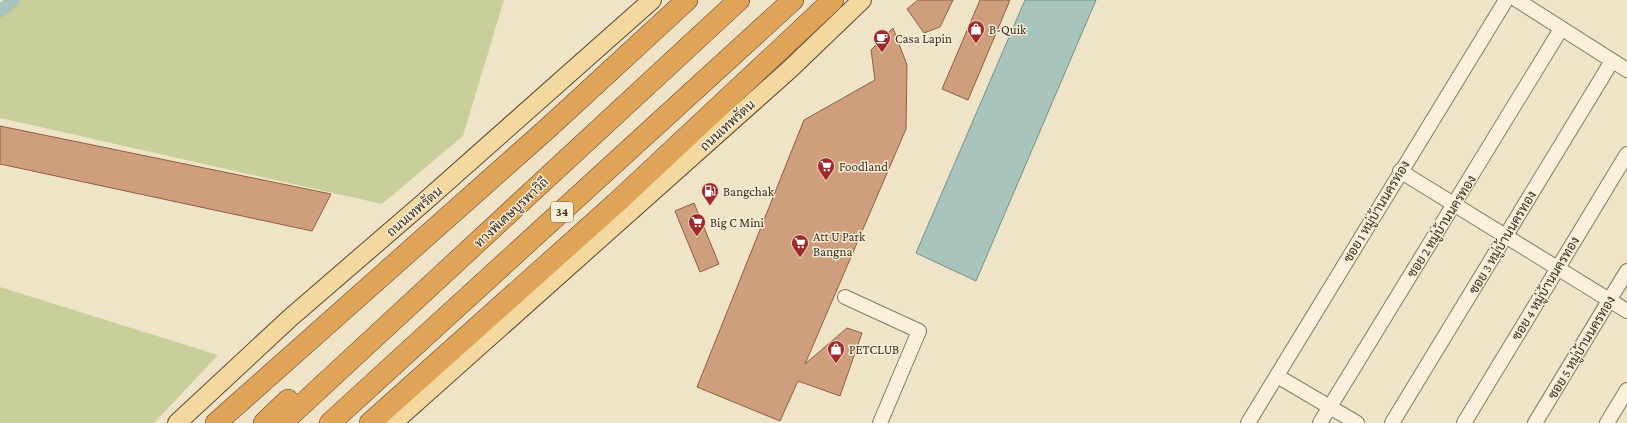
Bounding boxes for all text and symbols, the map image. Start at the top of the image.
shop icon: B-Quik [966,19,986,44]
place label: B-Quik [989,22,1027,37]
cafe icon: Casa Lapin [872,28,892,53]
place label: Casa Lapin [895,31,952,46]
street label: ถนนเทพรัตน [697,97,758,154]
supermarket icon: Foodland [816,156,836,181]
street label: ซอย 1 หมู่บ้านนครทอง [1338,157,1414,266]
place label: Foodland [839,159,888,174]
street label: ซอย 2 หมู่บ้านนครทอง [1402,171,1481,281]
street label: ทางพิเศษบูรพาวิถี [470,173,553,252]
fuel station icon: Bangchak [700,181,720,206]
street label: ถนนเทพรัตน [384,183,445,240]
place label: Bangchak [723,184,775,199]
street label: ซอย 3 หมู่บ้านนครทอง [1464,187,1541,298]
road number: 34 [551,202,573,222]
supermarket icon: Big C Mini [687,212,707,237]
place label: Big C Mini [710,215,765,230]
place label: Att U Park Bangna [813,229,866,259]
supermarket icon: Att U Park Bangna [790,233,810,258]
street label: ซอย 4 หมู่บ้านนครทอง [1507,233,1584,344]
street label: ซอย 5 หมู่บ้านนครทอง [1543,292,1620,403]
shop icon: PETCLUB [826,339,846,364]
place label: PETCLUB [849,342,899,357]

